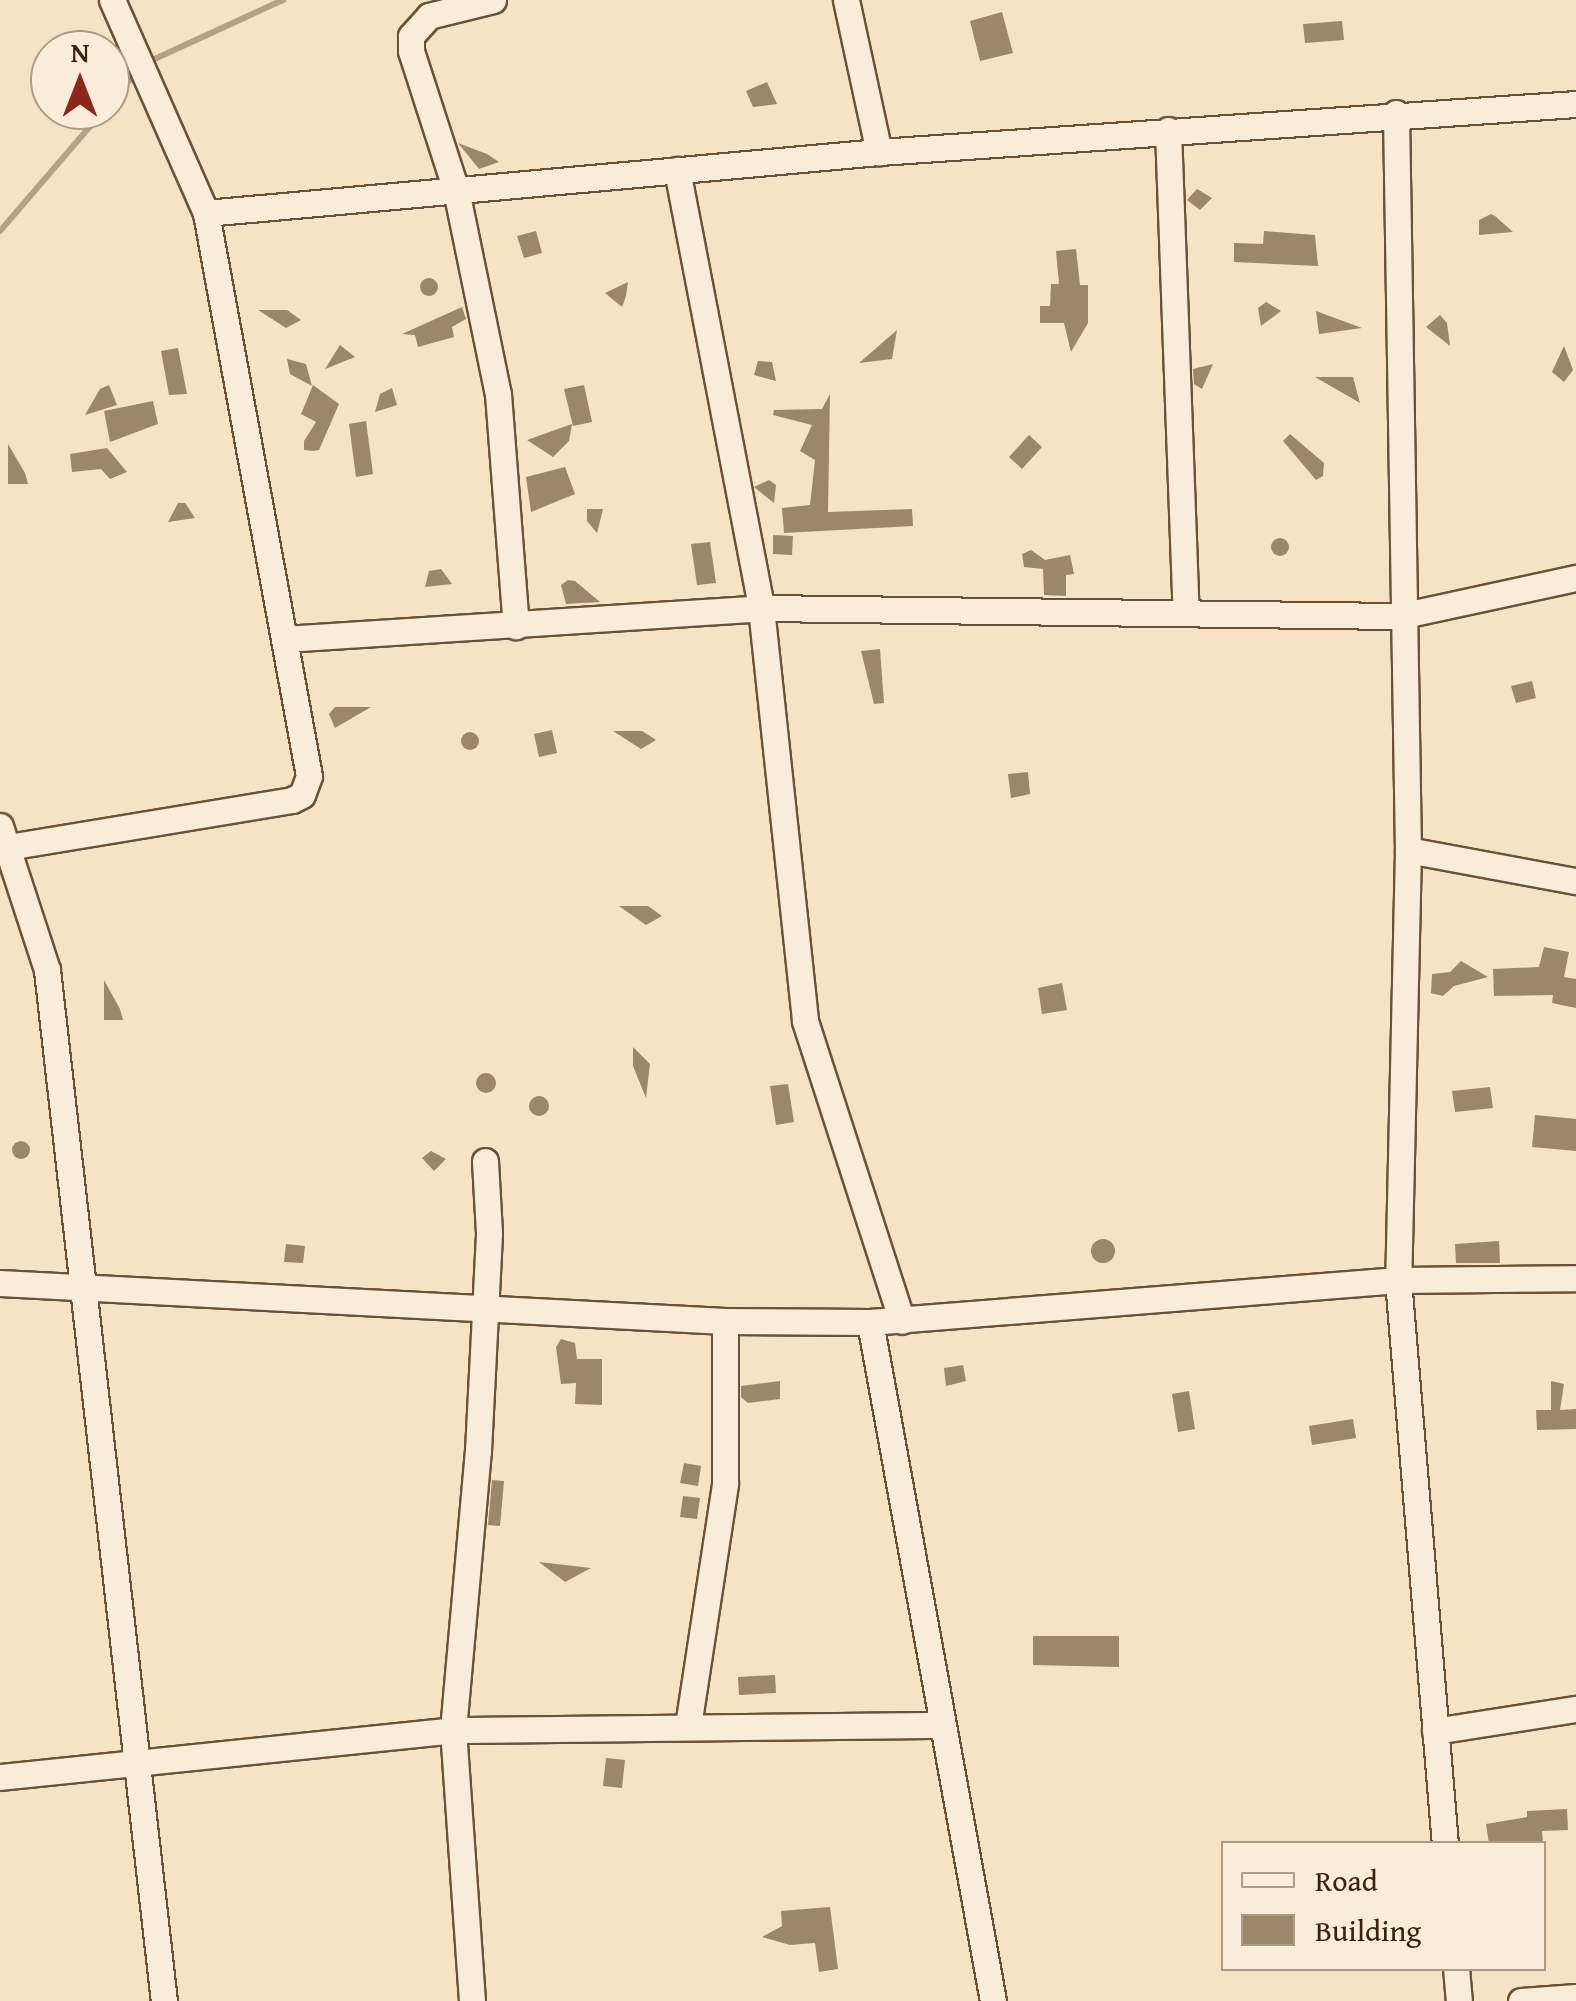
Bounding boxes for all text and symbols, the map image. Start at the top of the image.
north arrow [30,30,130,130]
text: N [71,31,89,72]
legend [1221,1841,1546,1971]
text: Road [1315,1858,1378,1902]
text: Building [1315,1908,1421,1952]

